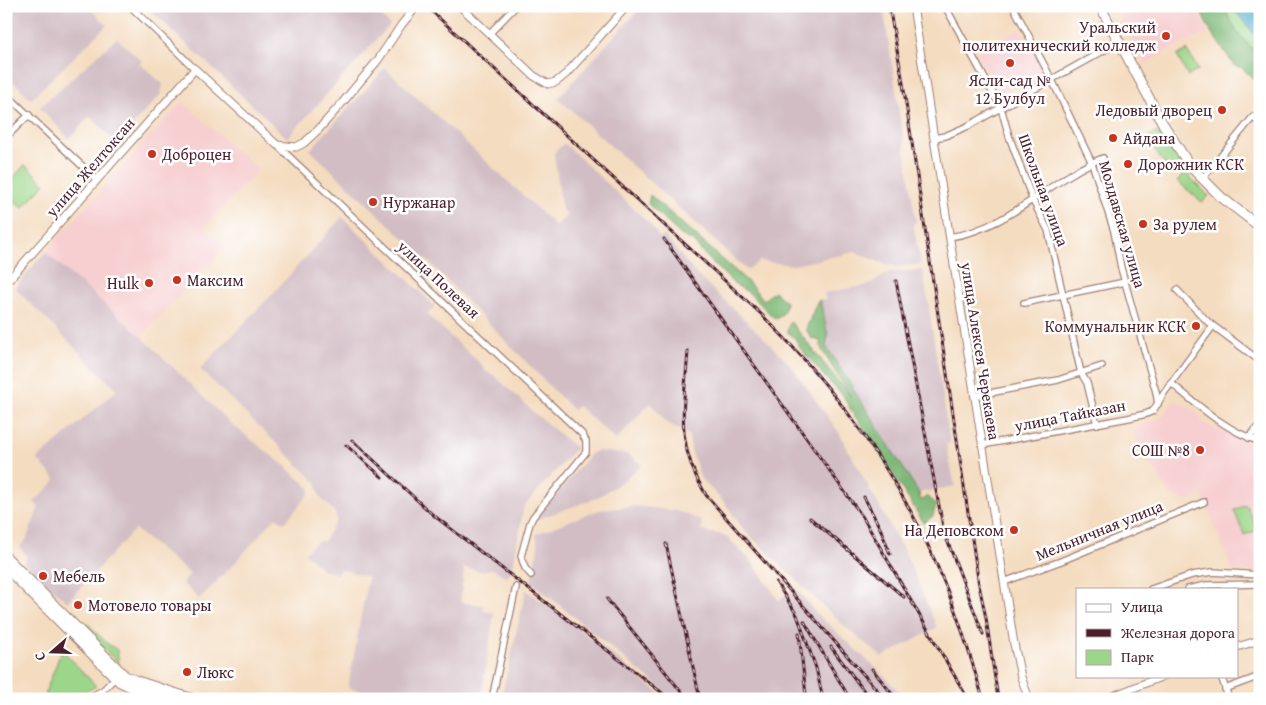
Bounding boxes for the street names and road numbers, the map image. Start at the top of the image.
street label: улица Желтоксан [39,112,140,223]
street label: Школьная улица [1013,130,1076,250]
street label: Молдавская улица [1093,157,1153,291]
street label: улица Полевая [392,234,486,324]
street label: улица Алексея Черекаева [955,259,1007,442]
street label: улица Тайказан [1011,392,1128,438]
street label: Мельничная улица [1032,493,1167,567]

